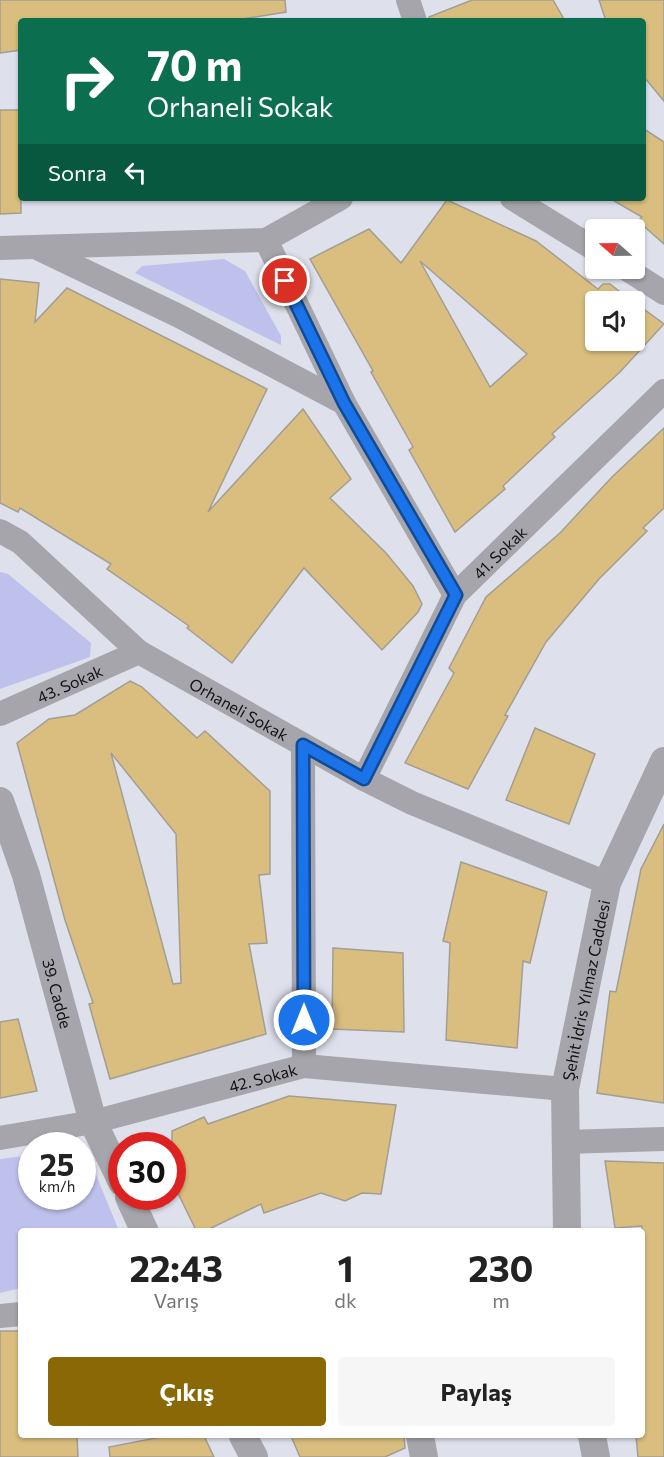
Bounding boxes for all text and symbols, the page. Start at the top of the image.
text: 70 m [147,38,242,90]
icon: right [48,42,126,120]
text: Orhaneli Sokak [147,90,333,123]
icon: left [119,156,152,189]
text: Sonra [48,159,107,186]
north arrow [585,219,645,279]
map controls [585,219,645,351]
pin [259,255,310,306]
icon: arrive [268,264,301,297]
button: sound [585,291,645,351]
street label: 41. Sokak [468,521,530,582]
street label: 43. Sokak [34,660,106,706]
street label: Orhaneli Sokak [186,673,292,744]
street label: Şehit İdris Yılmaz Caddesi [557,898,613,1082]
street label: 39. Cadde [40,956,77,1030]
position arrow [272,988,336,1052]
street label: 42. Sokak [227,1059,299,1095]
speed limit sign: 30 [108,1132,186,1210]
text: 25 [40,1145,74,1182]
text: km/h [39,1177,75,1195]
text: 22:43 [129,1245,223,1289]
text: 1 [337,1245,354,1289]
text: 230 [468,1245,534,1289]
text: Varış [153,1288,199,1312]
text: dk [334,1288,357,1312]
text: m [492,1288,510,1312]
button: Çıkış [48,1357,326,1426]
button: Paylaş [338,1357,615,1426]

